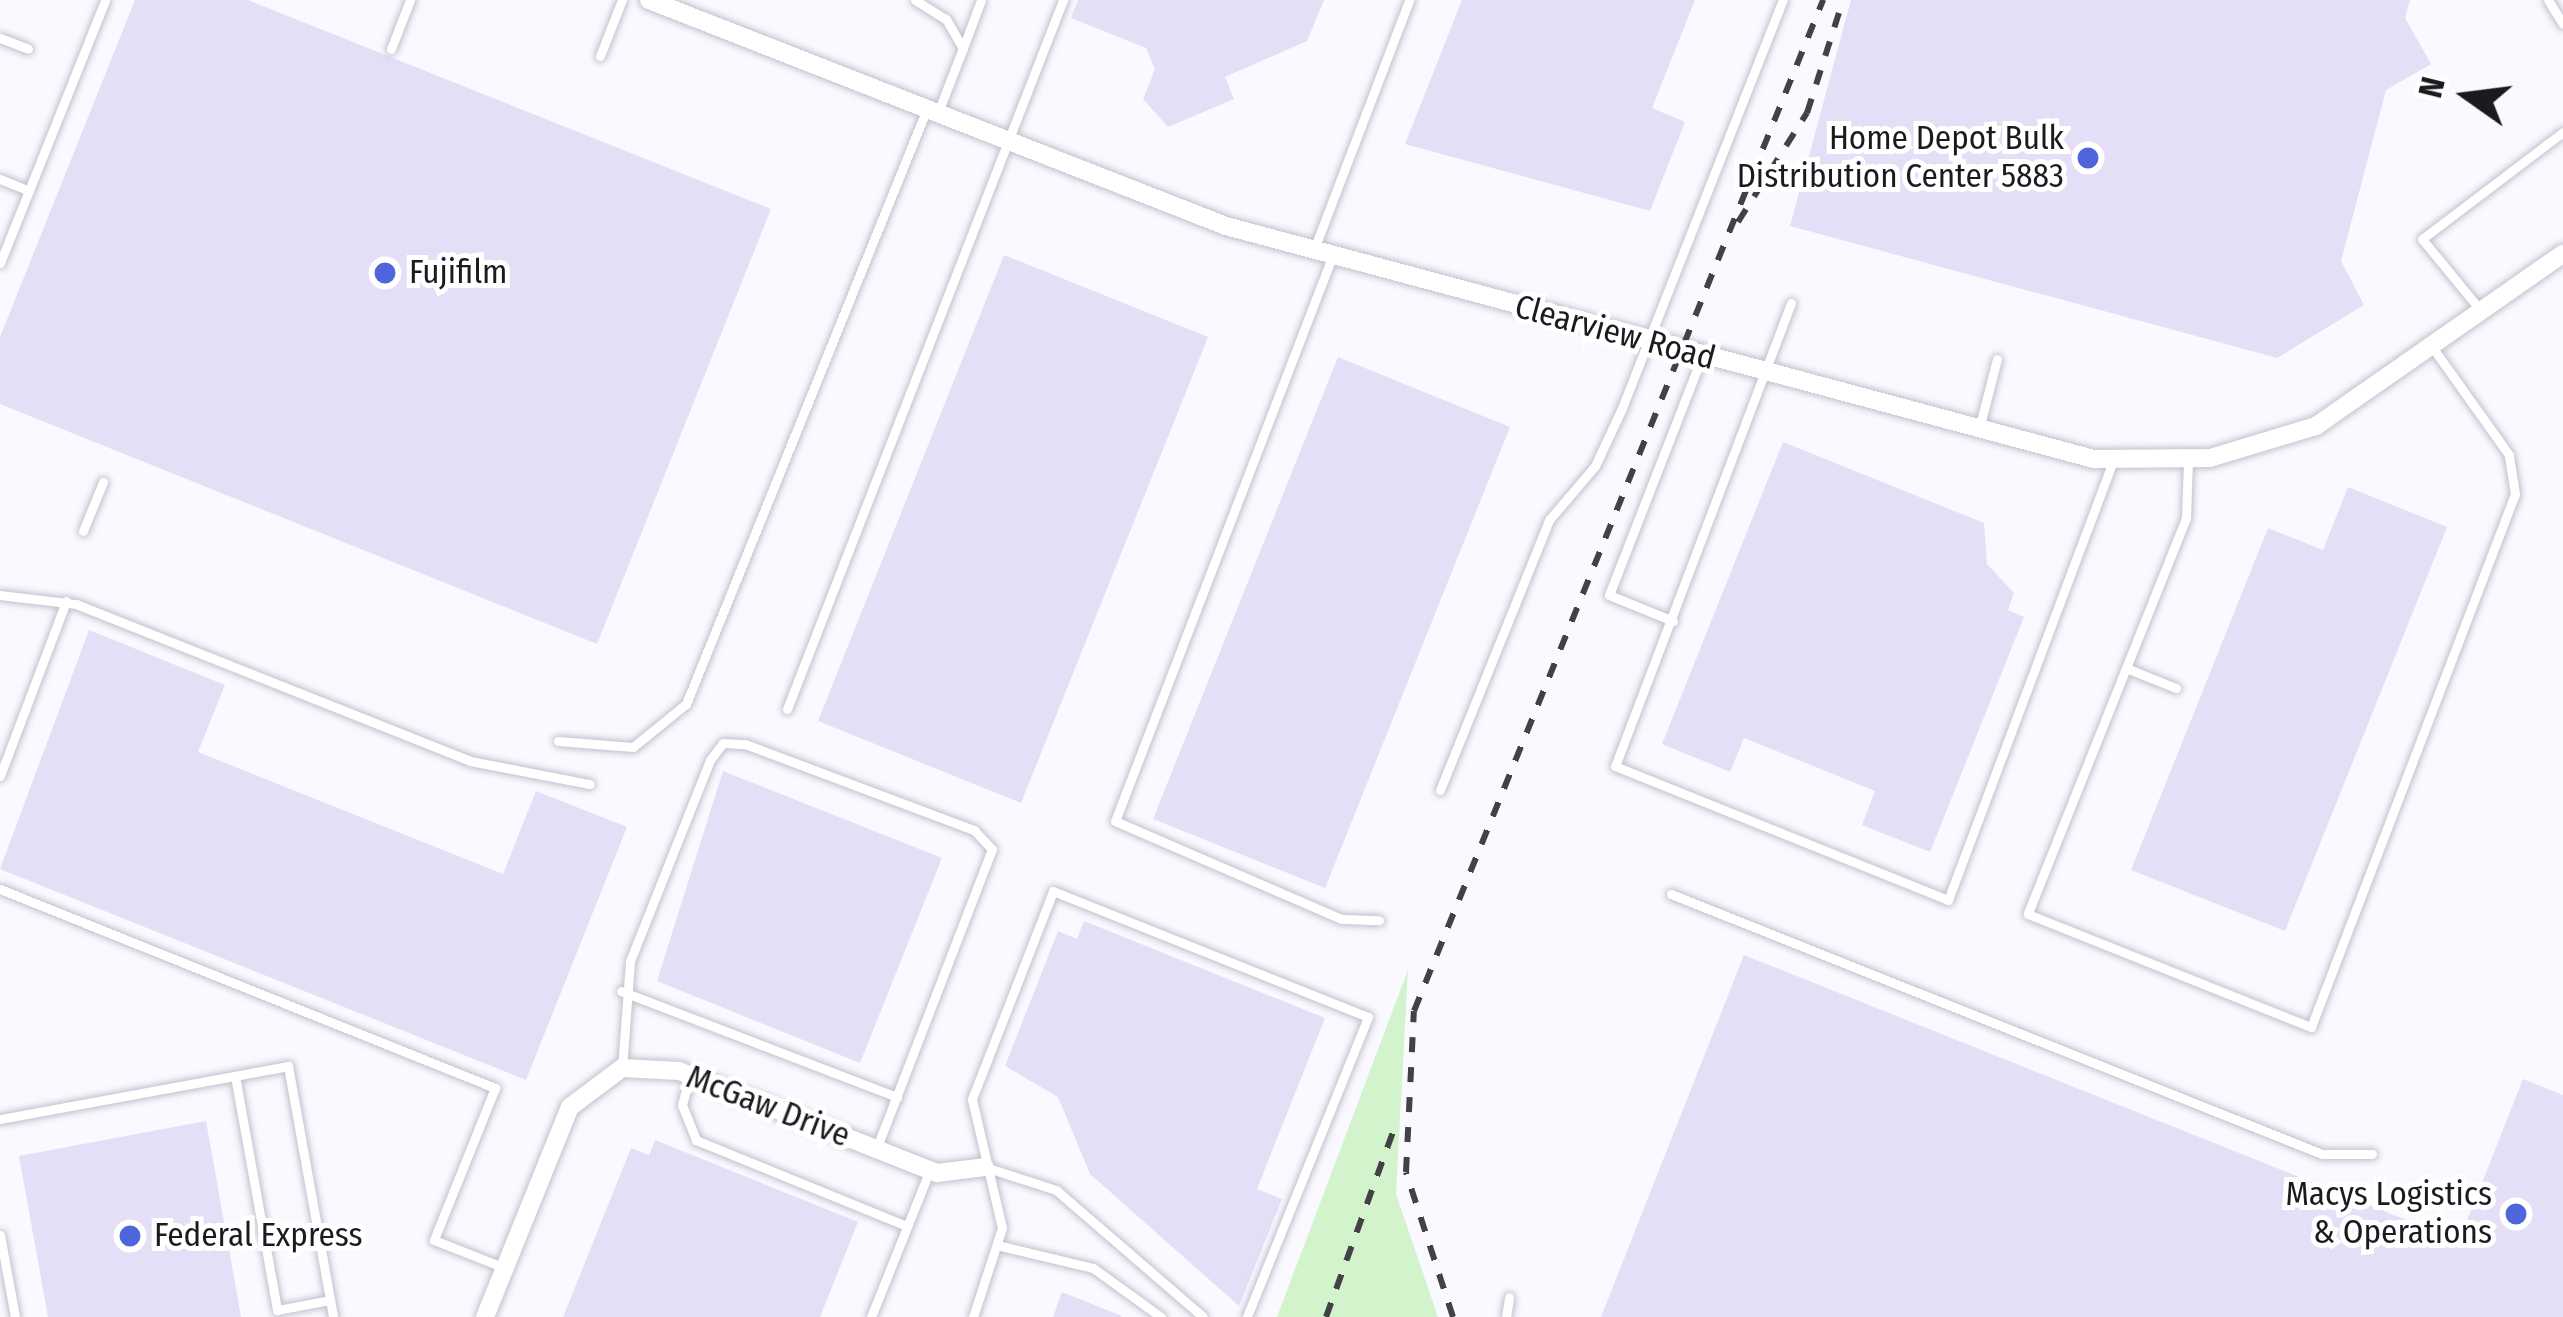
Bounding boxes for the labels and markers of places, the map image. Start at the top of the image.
place label: Home Depot Bulk Distribution Center 5883 [1737,119,2064,197]
marker: Home Depot Bulk Distribution Center 5883 [2075,145,2101,171]
place label: Fujifilm [409,253,507,293]
marker: Fujifilm [372,260,398,286]
place label: Macys Logistics & Operations [2285,1175,2492,1253]
marker: Macys Logistics & Operations [2503,1201,2529,1227]
place label: Federal Express [154,1216,363,1256]
marker: Federal Express [117,1223,143,1249]

